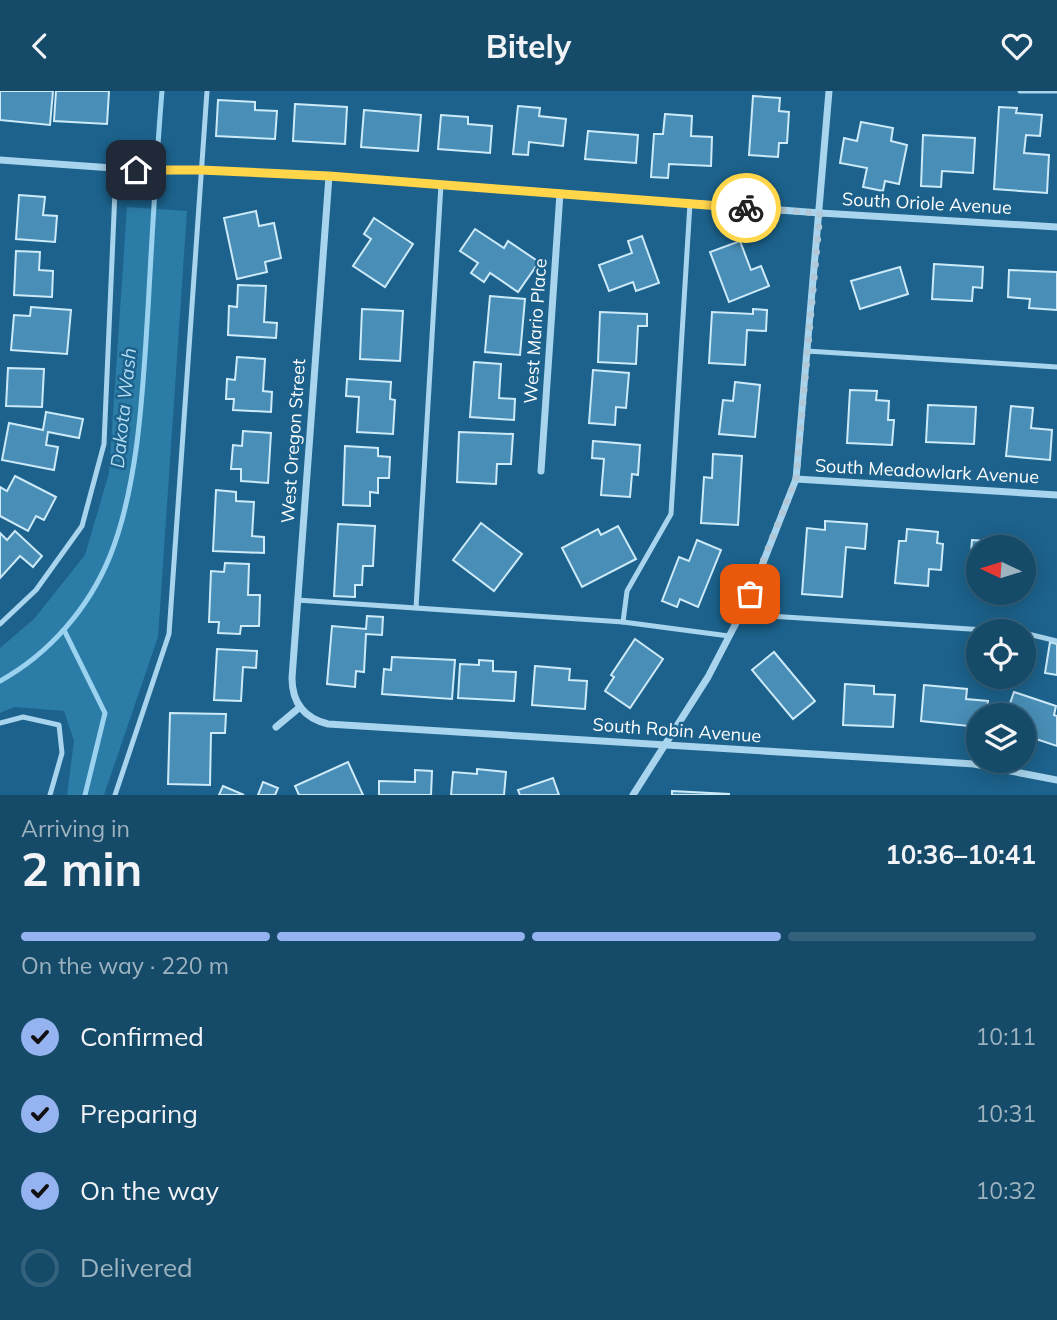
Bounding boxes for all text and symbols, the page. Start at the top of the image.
text: Bitely [486,26,571,66]
icon: back [21,27,59,65]
icon: heart [998,27,1036,65]
pin [106,140,166,200]
icon: home [117,151,155,189]
courier [711,173,781,243]
street label: South Oriole Avenue [842,187,1012,219]
icon: bike [727,189,765,227]
street label: West Mario Place [518,257,552,405]
water label: Dakota Wash [105,347,141,469]
street label: West Oregon Street [276,358,310,524]
street label: South Meadowlark Avenue [814,454,1040,488]
north arrow [966,535,1036,605]
map controls [966,535,1036,773]
pin [720,564,780,624]
icon: bag [731,575,769,613]
button: locate [966,619,1036,689]
button: layers [966,703,1036,773]
street label: South Robin Avenue [592,713,762,747]
text: Arriving in [21,814,130,843]
text: 10:36–10:41 [885,838,1036,871]
text: 2 min [21,840,142,898]
text: On the way · 220 m [21,951,229,980]
icon: check [21,1018,59,1056]
text: Confirmed [80,1020,204,1053]
text: 10:11 [976,1022,1036,1051]
icon: check [21,1095,59,1133]
text: Preparing [80,1097,198,1130]
text: 10:31 [976,1099,1036,1128]
icon: check [21,1172,59,1210]
text: On the way [80,1174,219,1207]
text: 10:32 [976,1176,1036,1205]
text: Delivered [80,1251,193,1284]

